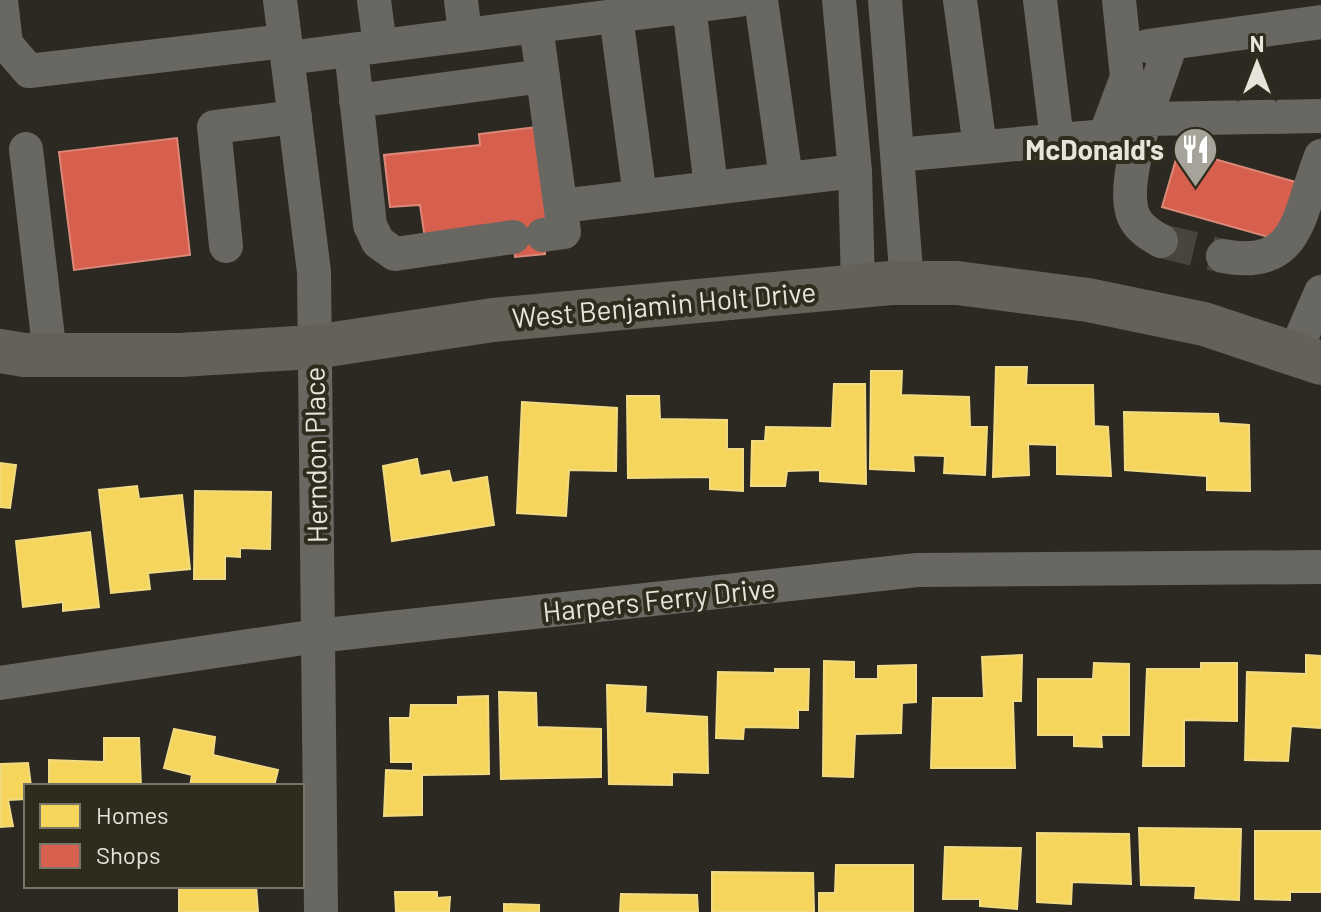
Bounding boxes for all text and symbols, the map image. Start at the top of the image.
north arrow [1217,24,1297,104]
text: N [1250,30,1264,56]
restaurant icon: McDonald's [1171,125,1219,188]
place label: McDonald's [1025,132,1164,166]
street label: West Benjamin Holt Drive [511,274,817,334]
street label: Herndon Place [296,367,334,543]
street label: Harpers Ferry Drive [541,570,777,628]
legend [24,784,304,888]
text: Homes [96,800,169,829]
text: Shops [96,840,161,869]

